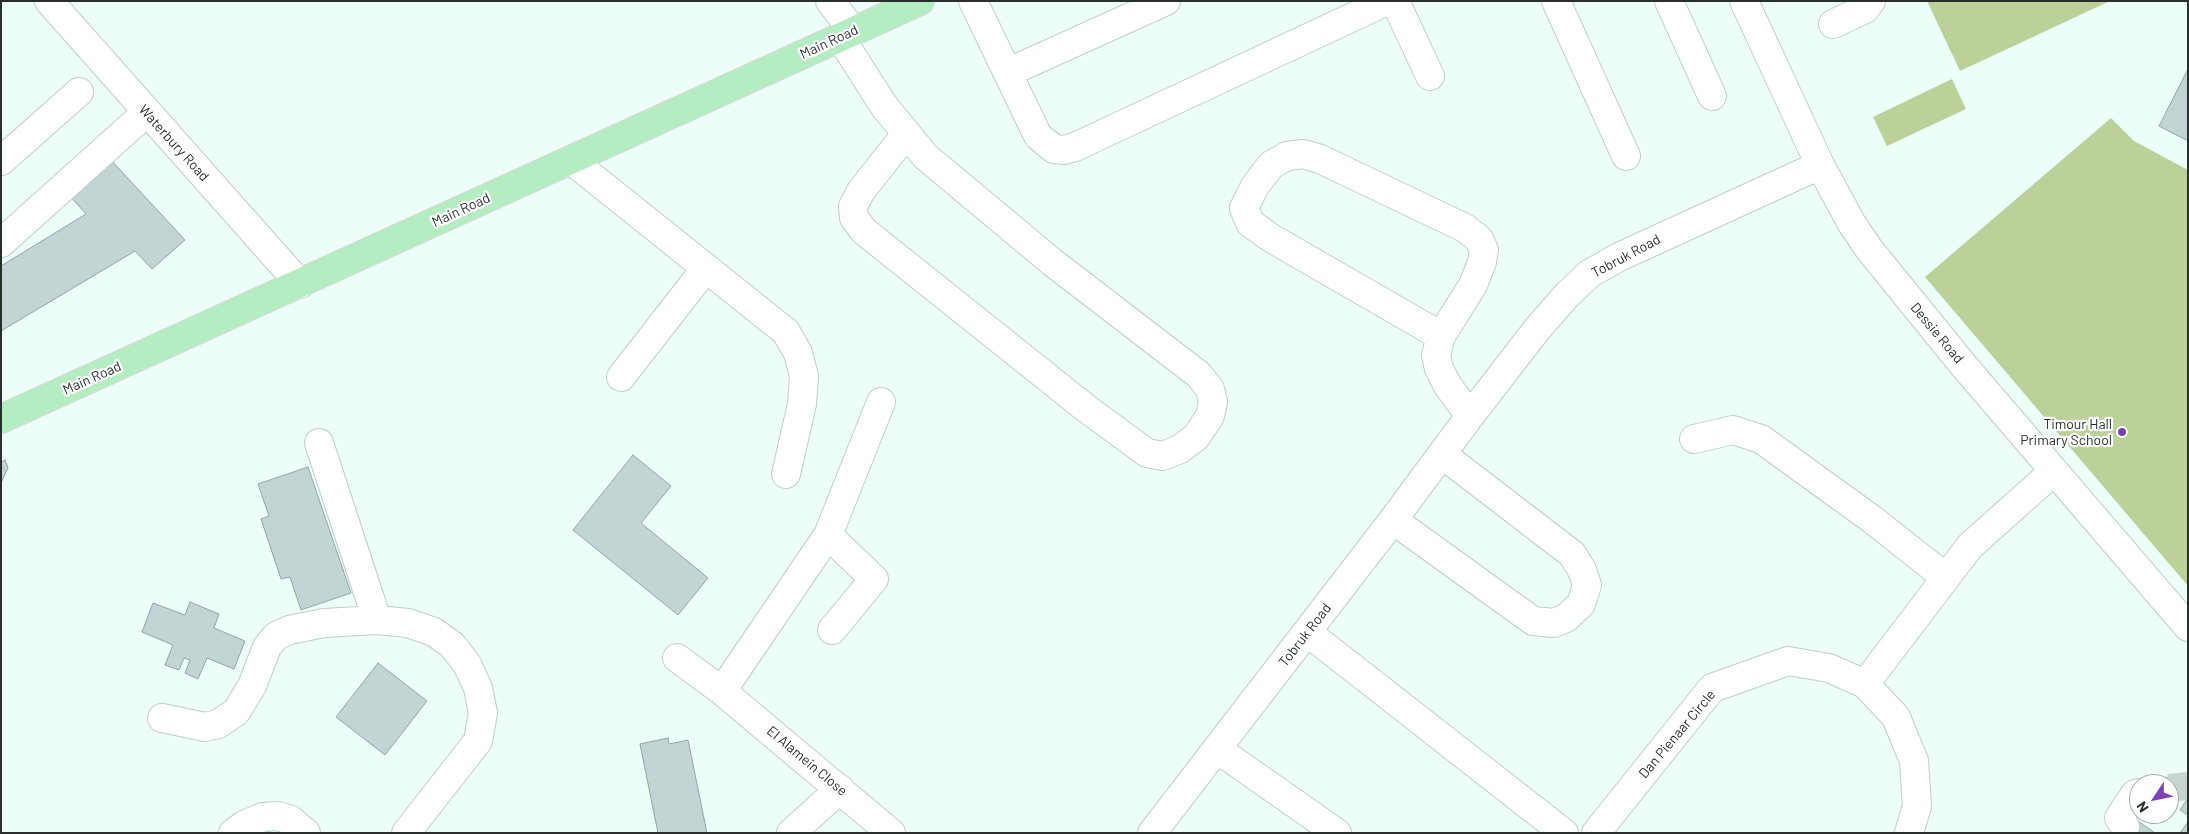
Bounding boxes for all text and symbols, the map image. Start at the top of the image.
street label: Main Road [797,21,861,63]
street label: Waterbury Road [135,101,213,185]
street label: Main Road [429,189,493,231]
street label: Tobruk Road [1589,231,1663,281]
street label: Dessie Road [1907,299,1967,367]
street label: Main Road [60,358,124,398]
place label: Timour Hall Primary School [2020,416,2112,448]
marker: Timour Hall Primary School [2116,426,2128,438]
street label: Tobruk Road [1275,600,1335,670]
street label: Dan Pienaar Circle [1635,686,1719,782]
street label: El Alamein Close [763,723,851,799]
north arrow [2129,774,2179,824]
text: N [2132,798,2152,816]

